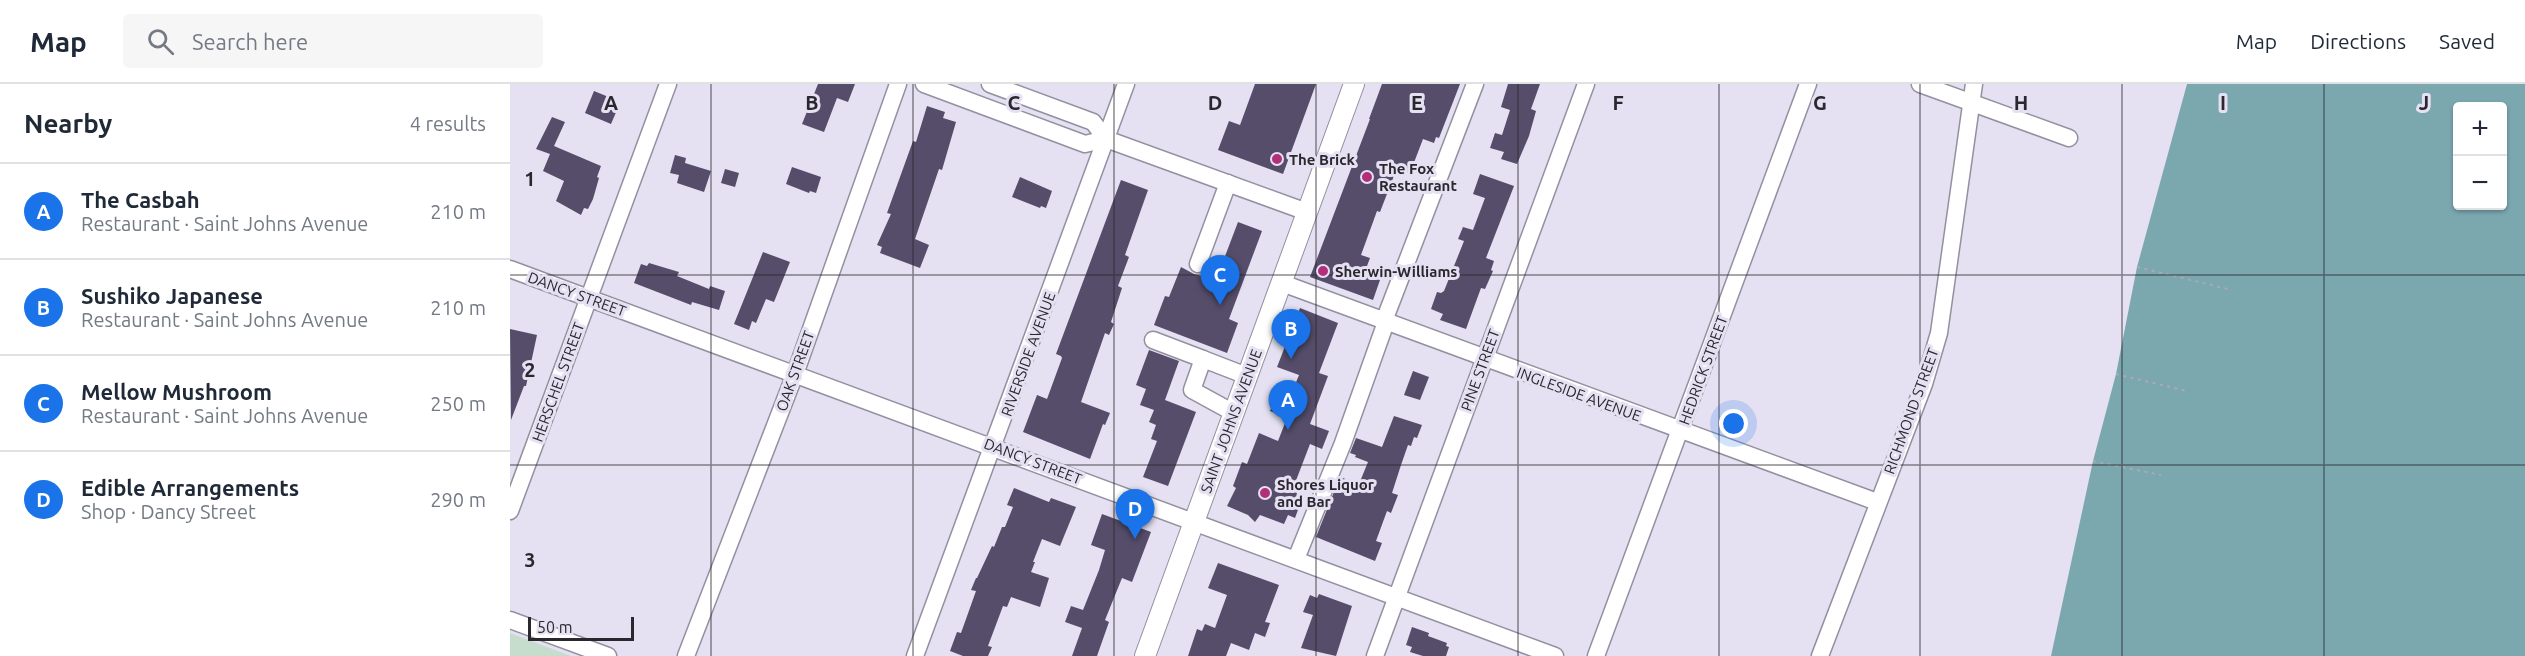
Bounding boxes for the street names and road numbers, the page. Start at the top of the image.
street label: DANCY STREET [526,268,629,320]
street label: RIVERSIDE AVENUE [998,290,1058,418]
street label: HEDRICK STREET [1675,312,1731,427]
street label: HERSCHEL STREET [528,319,588,444]
street label: PINE STREET [1457,326,1503,413]
street label: OAK STREET [773,328,818,414]
street label: RICHMOND STREET [1880,345,1942,476]
street label: SAINT JOHNS AVENUE [1197,347,1265,495]
street label: INGLESIDE AVENUE [1515,364,1643,424]
street label: DANCY STREET [982,435,1085,488]

